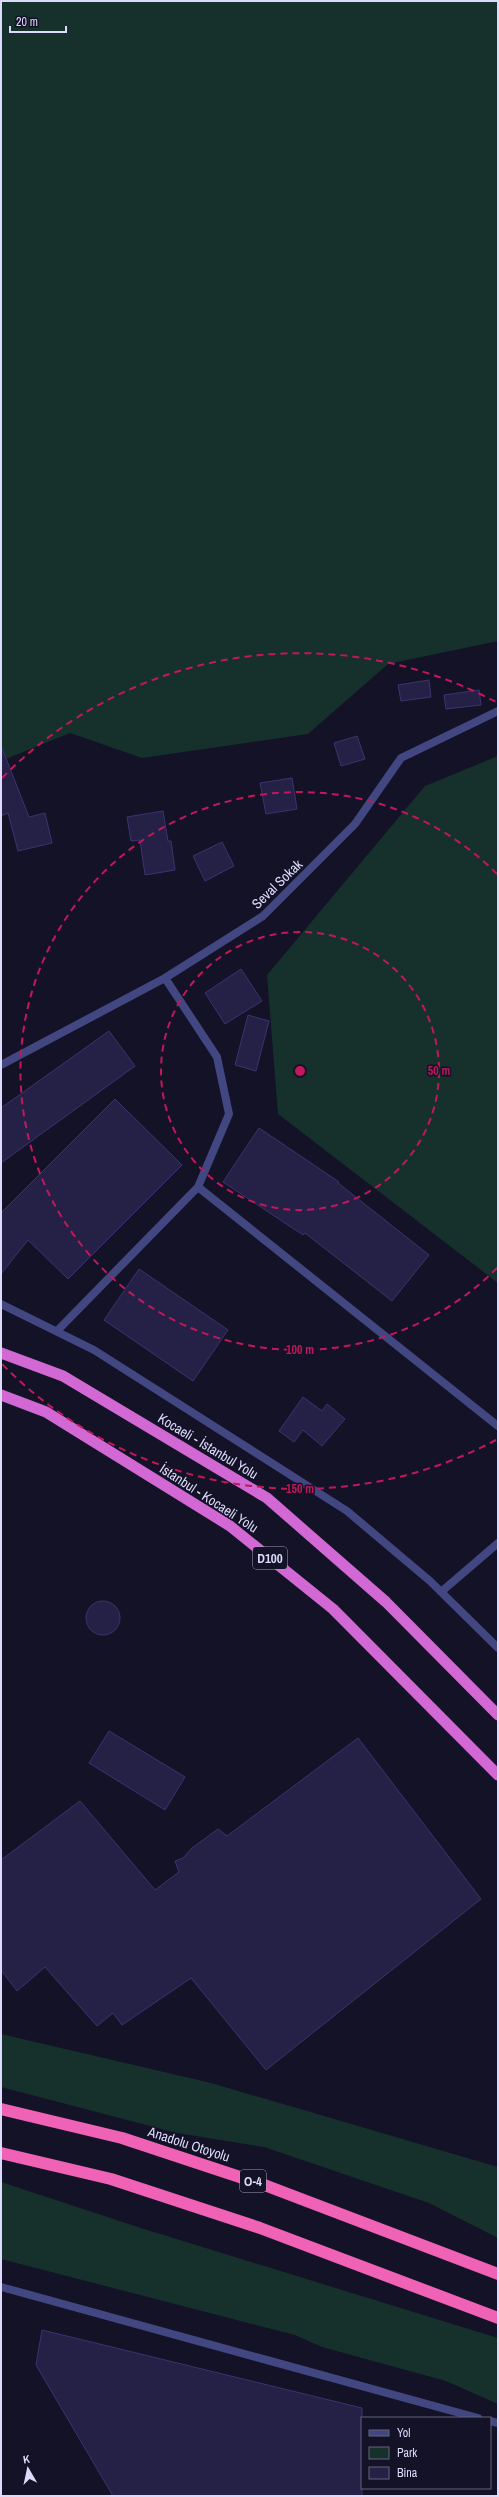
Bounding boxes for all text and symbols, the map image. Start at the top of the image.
scale bar [10,8,66,34]
text: 20 m [16,14,38,30]
street label: Seval Sokak [248,855,306,913]
text: 50 m [428,1063,450,1079]
centre of rings [293,1064,307,1078]
text: 100 m [286,1342,314,1358]
street label: Kocaeli - İstanbul Yolu [155,1409,261,1483]
street label: İstanbul - Kocaeli Yolu [156,1459,262,1537]
text: 150 m [286,1481,314,1497]
road number: D100 [253,1547,287,1569]
street label: Anadolu Otoyolu [145,2122,232,2166]
road number: O-4 [240,2170,266,2192]
legend [361,2417,491,2489]
text: Yol [397,2425,410,2441]
text: Park [397,2445,417,2461]
north arrow [8,2449,48,2489]
text: K [22,2452,31,2467]
text: Bina [397,2465,418,2481]

